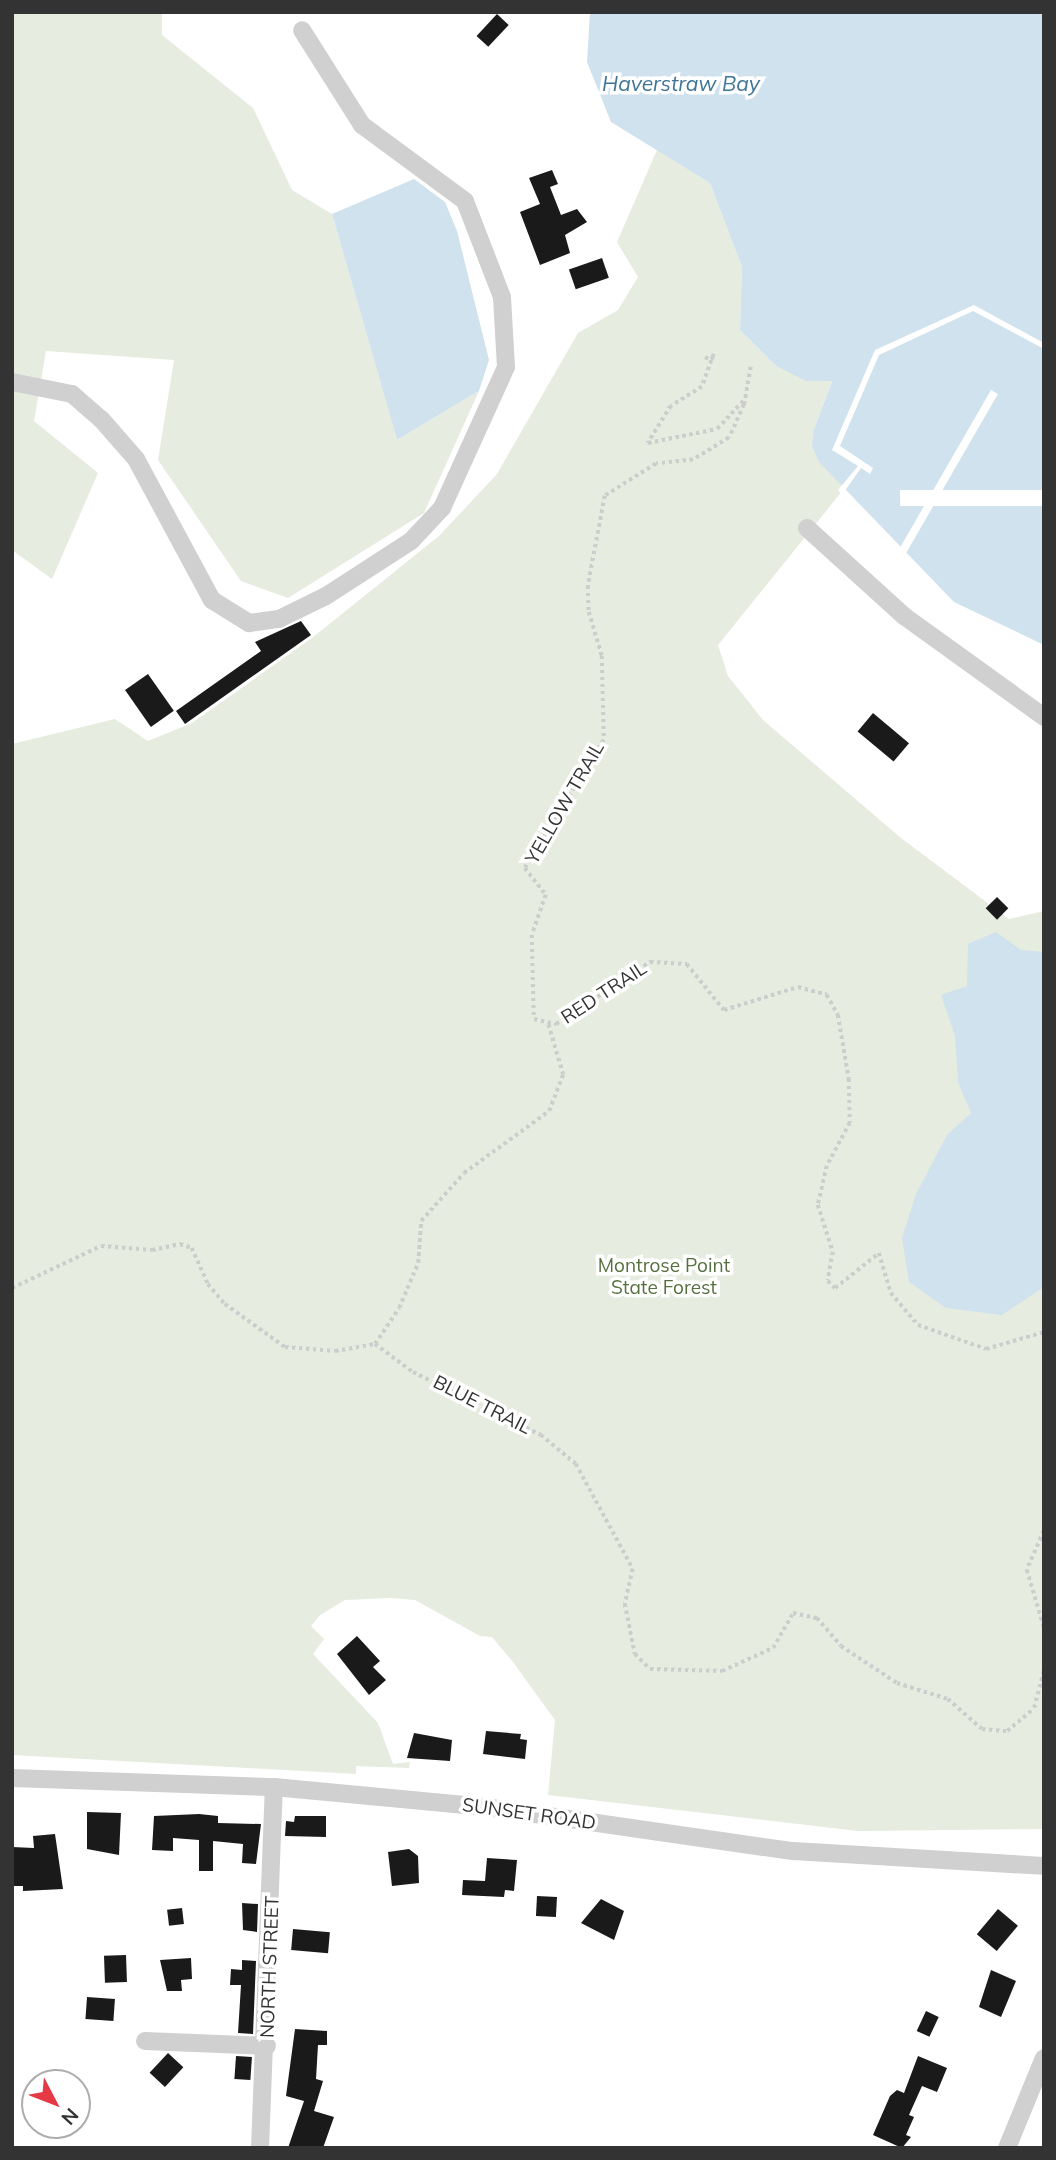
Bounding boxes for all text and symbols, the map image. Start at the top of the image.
water label: Haverstraw Bay [602,70,760,96]
street label: YELLOW TRAIL [521,738,609,868]
street label: RED TRAIL [557,957,651,1029]
park label: Montrose Point State Forest [598,1255,730,1299]
street label: BLUE TRAIL [429,1371,535,1439]
street label: SUNSET ROAD [461,1793,597,1835]
street label: NORTH STREET [256,1895,284,2039]
north arrow [21,2069,91,2139]
text: N [56,2103,84,2130]

